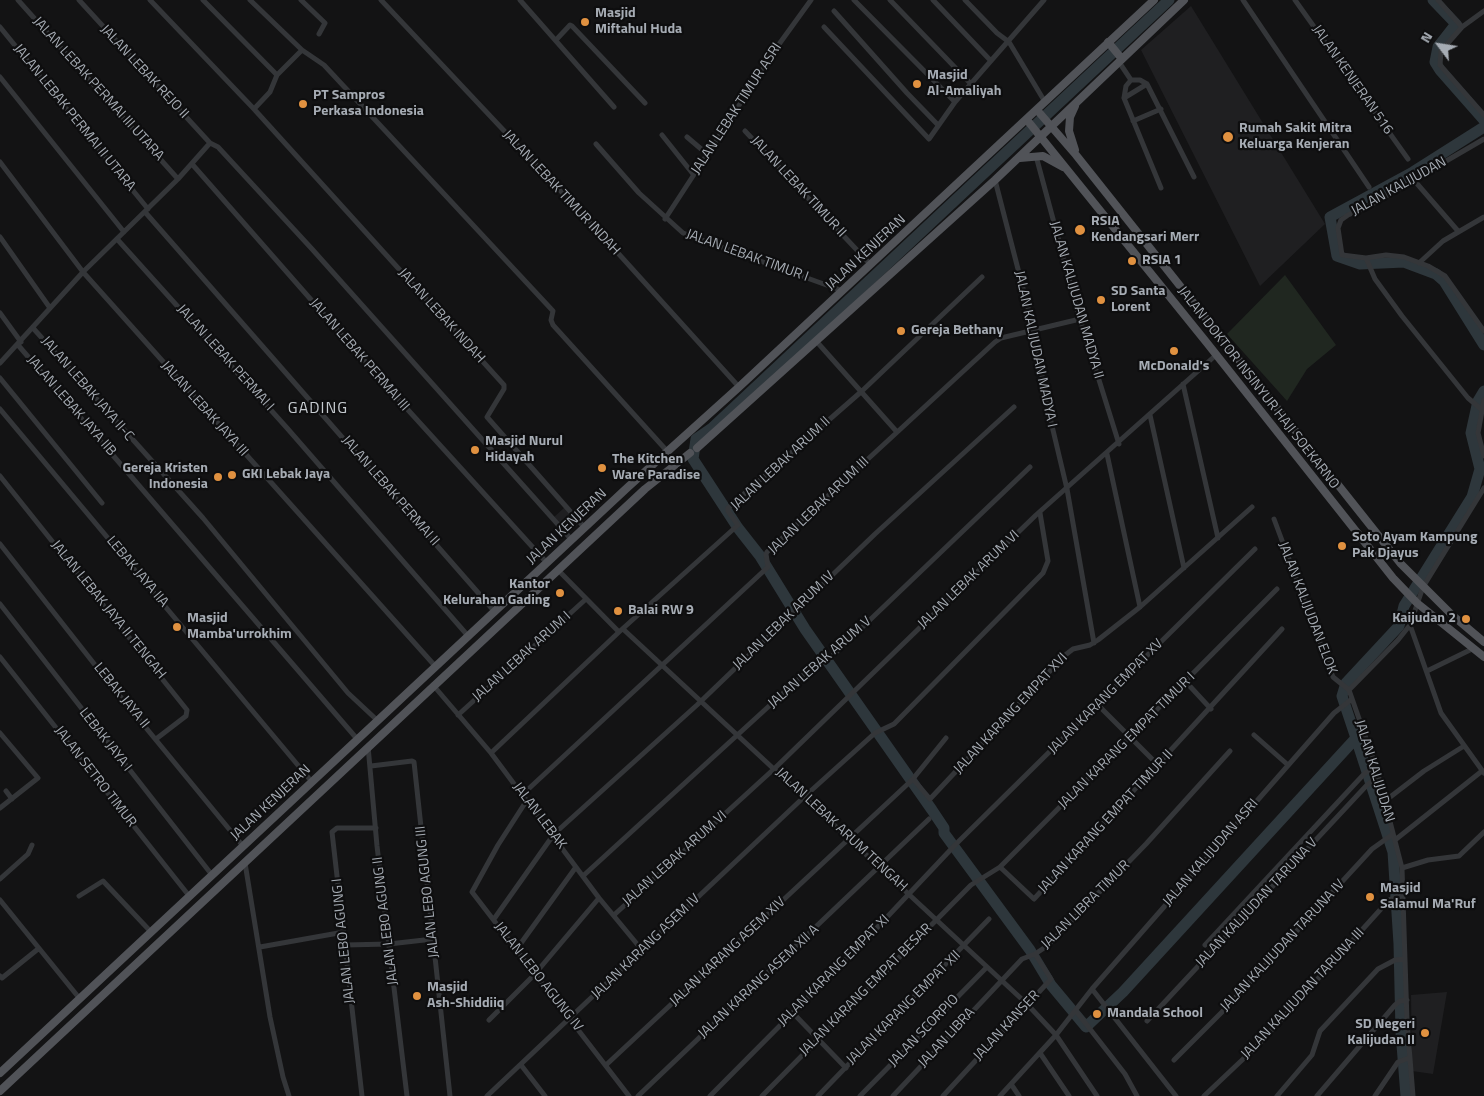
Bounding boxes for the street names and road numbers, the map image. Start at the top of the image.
street label: JALAN LEBAK PERMAI III UTARA [29,14,167,164]
street label: JALAN LEBAK REJO II [96,22,192,122]
street label: JALAN KENJERAN 516 [1308,22,1396,138]
street label: JALAN LEBAK TIMUR ASRI [688,40,786,178]
street label: JALAN LEBAK PERMAI II UTARA [9,41,139,195]
street label: JALAN LEBAK TIMUR INDAH [499,127,623,259]
street label: JALAN LEBAK TIMUR II [747,133,849,241]
street label: JALAN KALIJUDAN [1349,154,1449,220]
street label: JALAN KENJERAN [823,212,909,294]
street label: JALAN KALIJUDAN MADYA II [1045,219,1107,381]
street label: JALAN LEBAK TIMUR I [683,226,811,286]
street label: JALAN LEBAK INDAH [394,265,488,367]
street label: JALAN KALIJUDAN MADYA I [1010,269,1060,429]
street label: JALAN DOKTOR INSINYUR HAJI SOEKARNO [1174,283,1342,493]
street label: JALAN LEBAK PERMAI III [305,295,413,415]
street label: JALAN LEBAK PERMAI I [173,301,277,415]
street label: JALAN LEBAK JAYA II-C [37,333,137,445]
street label: JALAN LEBAK JAYA IIB [23,352,119,460]
street label: JALAN LEBAK JAYA III [157,358,251,460]
street label: JALAN LEBAK ARUM II [728,414,834,514]
street label: JALAN LEBAK PERMAI II [338,432,442,550]
street label: JALAN LEBAK ARUM III [765,454,873,558]
street label: JALAN KENJERAN [524,486,610,568]
street label: JALAN LEBAK ARUM VI [915,527,1023,633]
street label: LEBAK JAYA IIA [102,533,172,611]
street label: JALAN LEBAK JAYA II TENGAH [47,537,169,683]
street label: JALAN KALIJUDAN ELOK [1274,539,1340,677]
street label: JALAN LEBAK ARUM IV [730,568,838,674]
street label: JALAN LEBAK ARUM I [469,608,575,706]
street label: JALAN LEBAK ARUM V [765,614,875,712]
street label: JALAN KARANG EMPAT XV [1045,636,1167,758]
street label: JALAN KARANG EMPAT XVI [951,650,1071,778]
street label: LEBAK JAYA II [90,660,152,732]
street label: JALAN KARANG EMPAT TIMUR I [1055,669,1199,813]
street label: LEBAK JAYA I [75,705,135,775]
street label: JALAN KALIJUDAN [1350,718,1398,824]
street label: JALAN SETRO TIMUR [50,723,140,831]
street label: JALAN KARANG EMPAT TIMUR II [1035,747,1177,897]
street label: JALAN KENJERAN [228,762,314,844]
street label: JALAN LEBAK ARUM TENGAH [772,764,910,896]
street label: JALAN LEBAK [508,779,570,853]
street label: JALAN KALIJUDAN ASRI [1160,796,1262,910]
street label: JALAN LEBAK ARUM VI [619,808,731,910]
street label: JALAN LEBO AGUNG III [413,825,443,959]
street label: JALAN KALIJUDAN TARUNA V [1193,835,1321,971]
street label: JALAN LEBO AGUNG II [370,856,402,986]
street label: JALAN LIBRA TIMUR [1038,857,1134,953]
street label: JALAN KALIJUDAN TARUNA IV [1217,877,1349,1015]
street label: JALAN LEBO AGUNG I [329,878,359,1004]
street label: JALAN KARANG ASEM IV [588,891,704,1003]
street label: JALAN KARANG ASEM XIV [667,894,789,1010]
street label: JALAN KARANG EMPAT XI [775,912,893,1030]
street label: JALAN LEBO AGUNG IV [490,919,586,1035]
street label: JALAN KARANG EMPAT BESAR [796,920,936,1060]
street label: JALAN KARANG ASEM XII A [695,922,823,1042]
street label: JALAN KALIJUDAN TARUNA III [1238,925,1368,1063]
street label: JALAN KARANG EMPAT XII [843,947,965,1069]
street label: JALAN KANSER [970,987,1044,1065]
street label: JALAN SCORPIO [885,991,963,1071]
street label: JALAN LIBRA [915,1005,979,1071]

